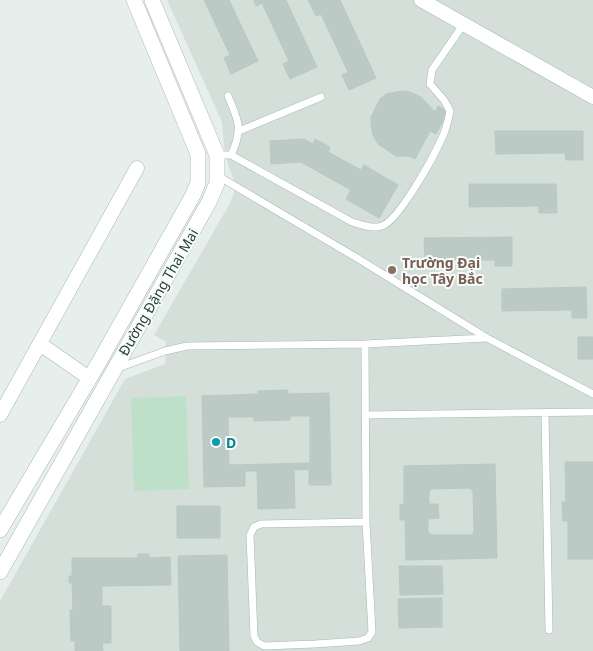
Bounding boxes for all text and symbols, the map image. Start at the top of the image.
street label: Đường Đặng Thai Mai [114,225,202,359]
place label: Trường Đại học Tây Bắc [402,253,483,288]
marker: Trường Đại học Tây Bắc [386,264,398,276]
place label: D [226,433,236,452]
marker: D [210,436,222,448]

